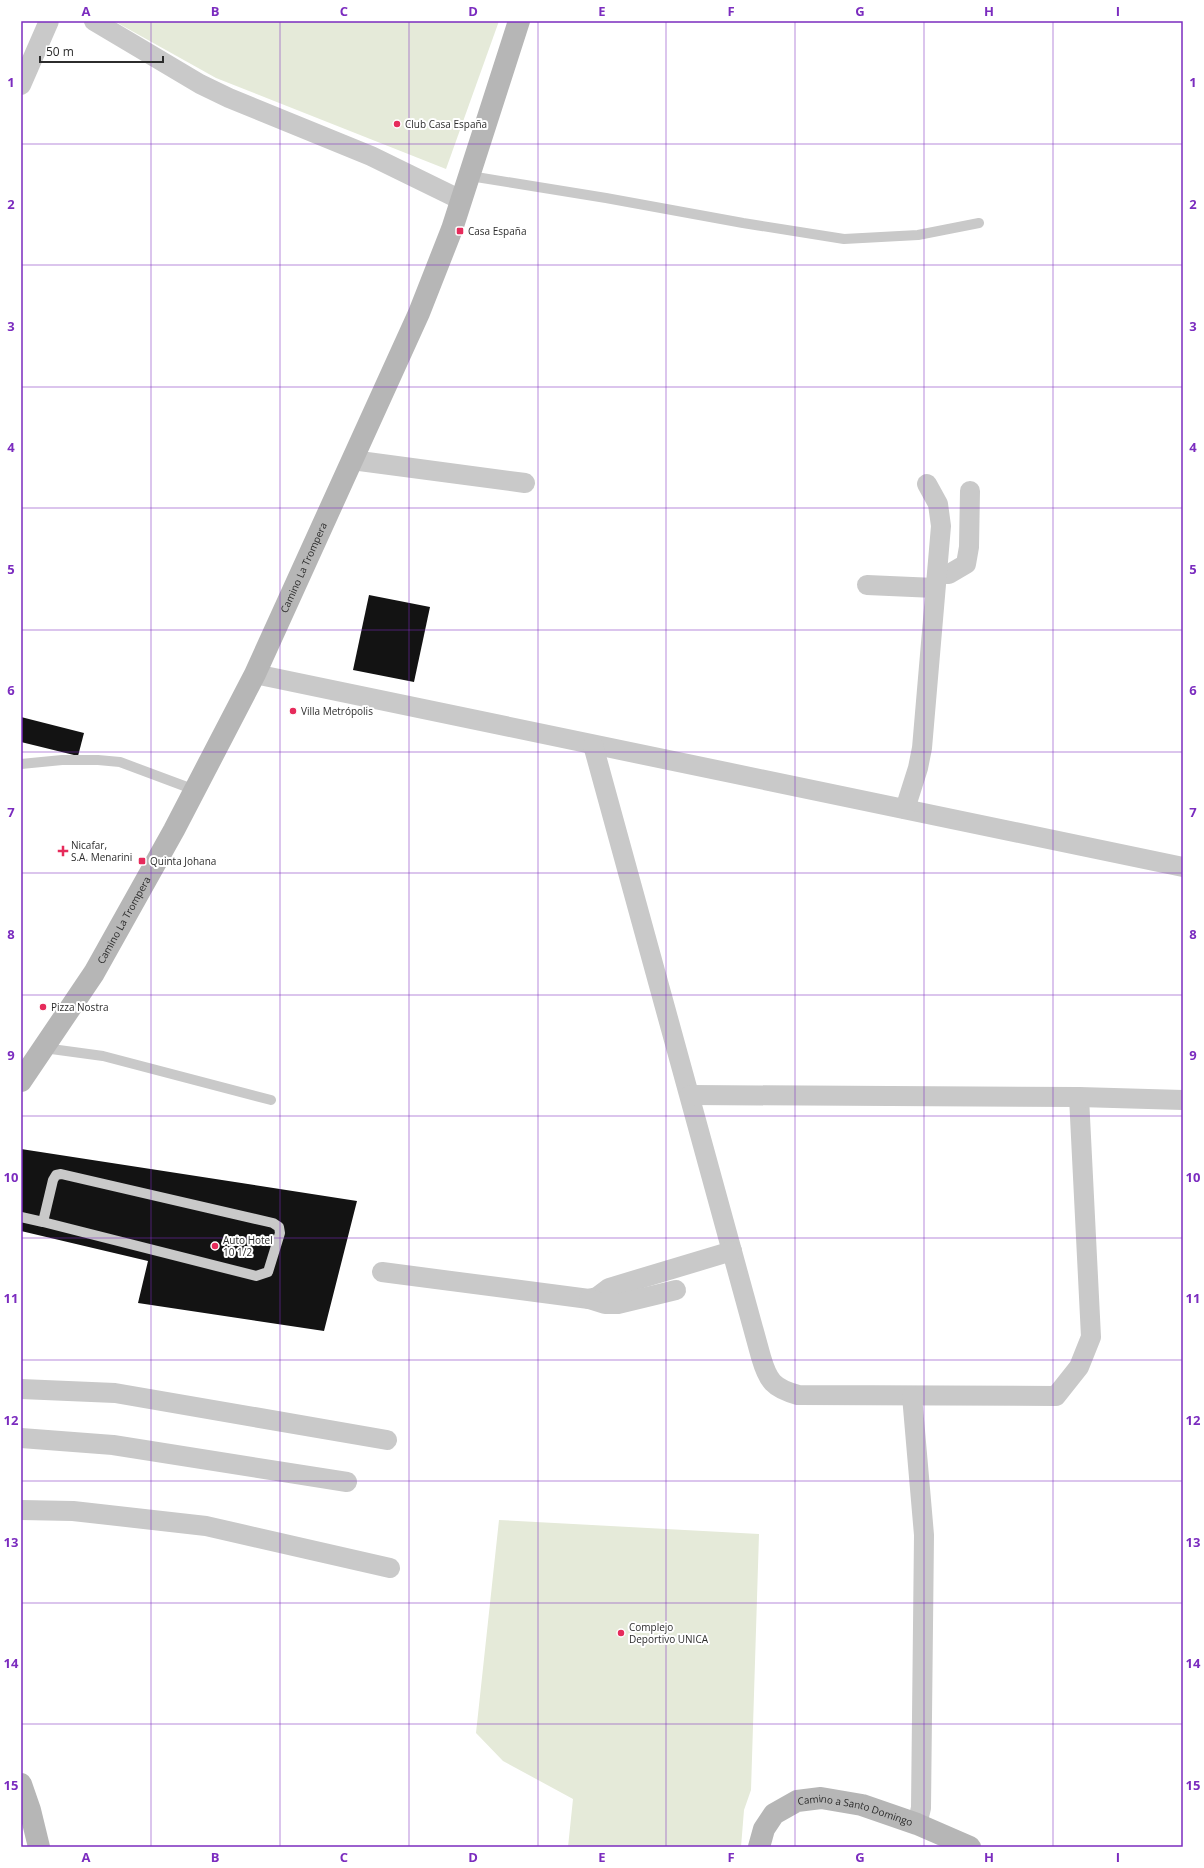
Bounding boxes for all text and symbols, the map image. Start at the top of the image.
text: A [82,2,91,20]
text: B [211,2,220,20]
text: C [340,2,348,20]
text: D [468,2,478,20]
text: E [598,2,606,20]
text: F [727,2,735,20]
text: G [855,2,865,20]
text: H [984,2,994,20]
text: I [1116,2,1120,20]
scale bar [40,38,163,64]
text: 50 m [46,43,74,60]
text: 1 [7,73,15,91]
text: 1 [1189,73,1197,91]
place label: Club Casa España [405,117,487,131]
marker: Club Casa España [392,119,402,129]
text: 2 [7,195,15,213]
text: 2 [1189,195,1197,213]
place label: Casa España [468,224,526,238]
marker: Casa España [455,226,465,236]
text: 3 [7,317,15,335]
text: 3 [1189,317,1197,335]
text: 4 [7,438,15,456]
text: 4 [1189,438,1197,456]
street label: Camino La Trompera [277,520,330,615]
text: 5 [7,560,15,578]
text: 5 [1189,560,1197,578]
text: 6 [7,681,15,699]
text: 6 [1189,681,1197,699]
place label: Villa Metrópolis [301,704,373,718]
marker: Villa Metrópolis [288,706,298,716]
text: 7 [7,803,15,821]
text: 7 [1189,803,1197,821]
place label: Nicafar, S.A. Menarini [71,838,132,864]
marker: Nicafar, S.A. Menarini [58,846,68,856]
place label: Quinta Johana [150,854,216,868]
marker: Quinta Johana [137,856,147,866]
street label: Camino La Trompera [94,874,154,966]
text: 8 [7,925,15,943]
text: 8 [1189,925,1197,943]
place label: Pizza Nostra [51,1000,109,1014]
marker: Pizza Nostra [38,1002,48,1012]
text: 9 [7,1046,15,1064]
text: 9 [1189,1046,1197,1064]
text: 10 [4,1168,18,1186]
text: 10 [1186,1168,1200,1186]
place label: Auto Hotel 10 1/2 [223,1233,273,1259]
marker: Auto Hotel 10 1/2 [210,1241,220,1251]
text: 11 [4,1289,18,1307]
text: 11 [1186,1289,1200,1307]
text: 12 [4,1411,19,1429]
text: 12 [1186,1411,1201,1429]
text: 13 [4,1533,18,1551]
text: 13 [1186,1533,1200,1551]
place label: Complejo Deportivo UNICA [629,1620,709,1646]
marker: Complejo Deportivo UNICA [616,1628,626,1638]
text: 14 [4,1654,19,1672]
text: 14 [1186,1654,1201,1672]
text: 15 [4,1776,18,1794]
text: 15 [1186,1776,1200,1794]
street label: Camino a Santo Domingo [797,1791,915,1829]
text: A [82,1848,91,1866]
text: B [211,1848,220,1866]
text: C [340,1848,348,1866]
text: D [468,1848,478,1866]
text: E [598,1848,606,1866]
text: F [727,1848,735,1866]
text: G [855,1848,865,1866]
text: H [984,1848,994,1866]
text: I [1116,1848,1120,1866]

